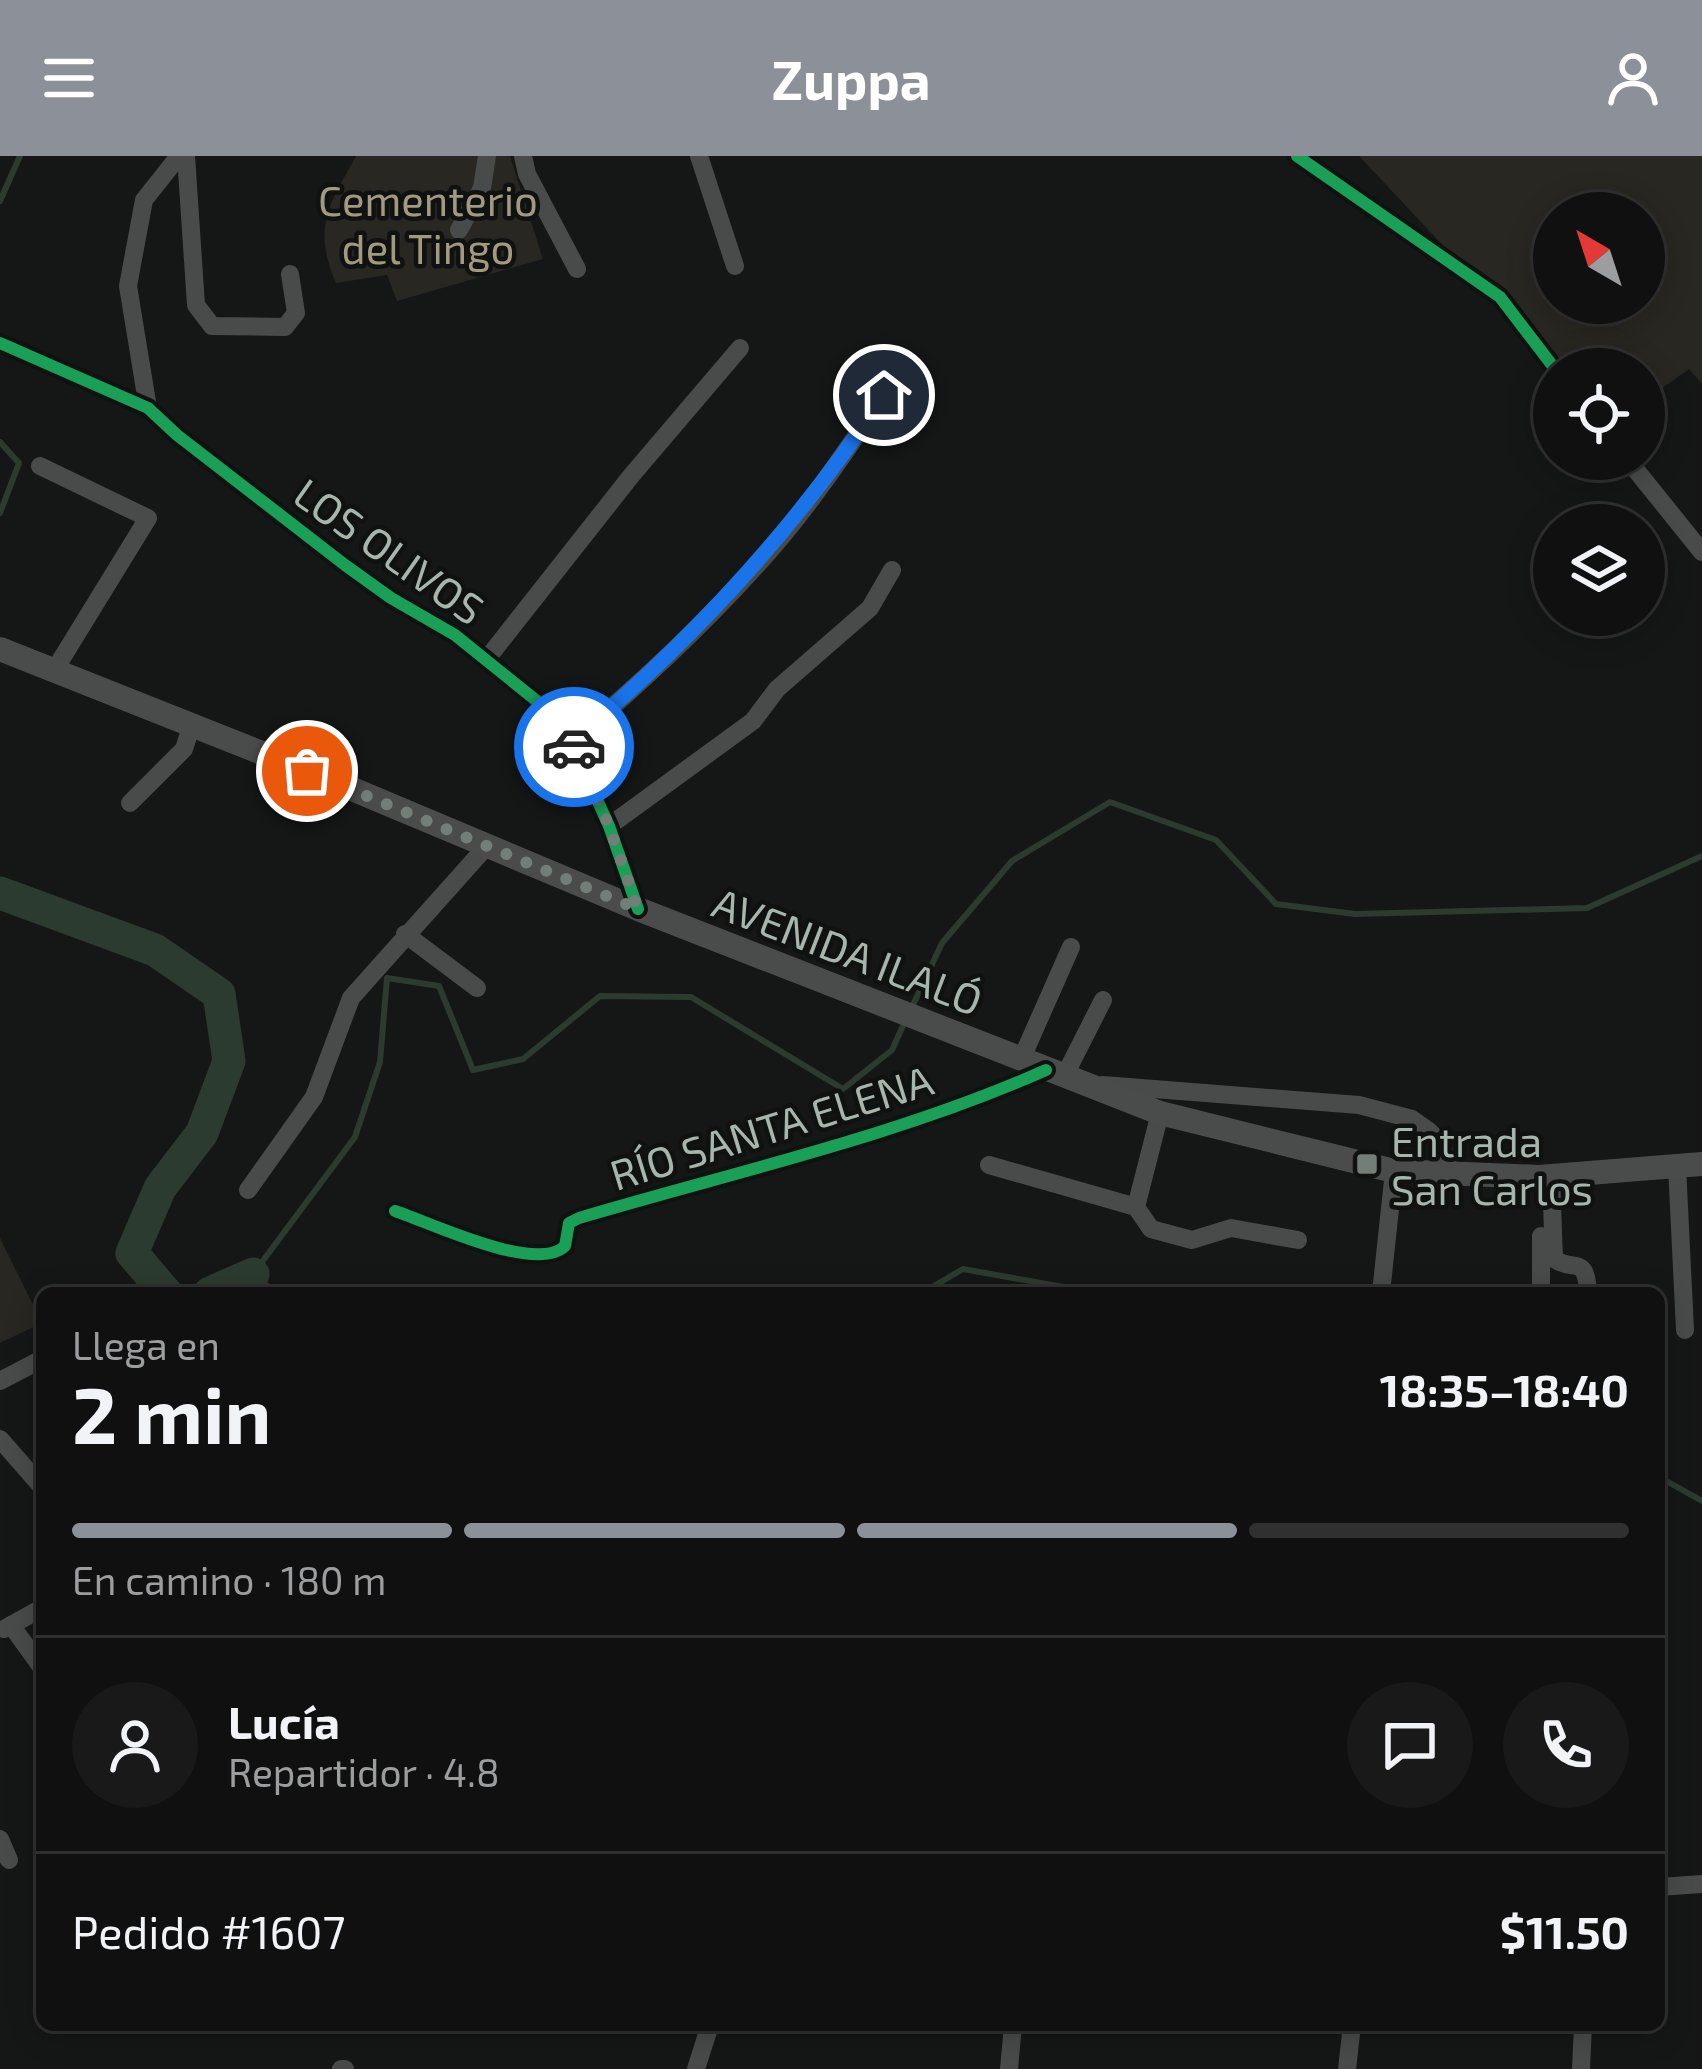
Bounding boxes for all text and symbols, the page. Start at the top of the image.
icon: menu [36,45,102,111]
icon: person [1600,45,1666,111]
text: Zuppa [771,46,931,111]
park label: Cementerio del Tingo [318,174,538,272]
north arrow [1533,192,1665,324]
map controls [1533,192,1665,636]
pin [833,344,935,446]
button: locate [1533,348,1665,480]
icon: home [851,362,917,428]
street label: LOS OLIVOS [286,467,494,633]
button: layers [1533,504,1665,636]
courier [514,687,634,807]
icon: car [541,714,607,780]
pin [256,720,358,822]
icon: bag [274,738,340,804]
street label: AVENIDA ILALÓ [706,876,990,1024]
street label: RÍO SANTA ELENA [604,1053,938,1199]
place label: Entrada San Carlos [1391,1115,1593,1213]
marker: Entrada San Carlos [1354,1151,1380,1177]
text: Llega en [72,1321,220,1368]
text: 18:35–18:40 [1380,1362,1629,1416]
text: 2 min [72,1366,271,1460]
text: En camino · 180 m [72,1556,387,1603]
button: person [72,1682,198,1808]
button: chat [1347,1682,1473,1808]
button: phone [1503,1682,1629,1808]
text: Lucía [228,1694,340,1748]
text: Repartidor · 4.8 [228,1748,500,1795]
text: Pedido #1607 [72,1904,345,1958]
text: $11.50 [1500,1904,1629,1958]

